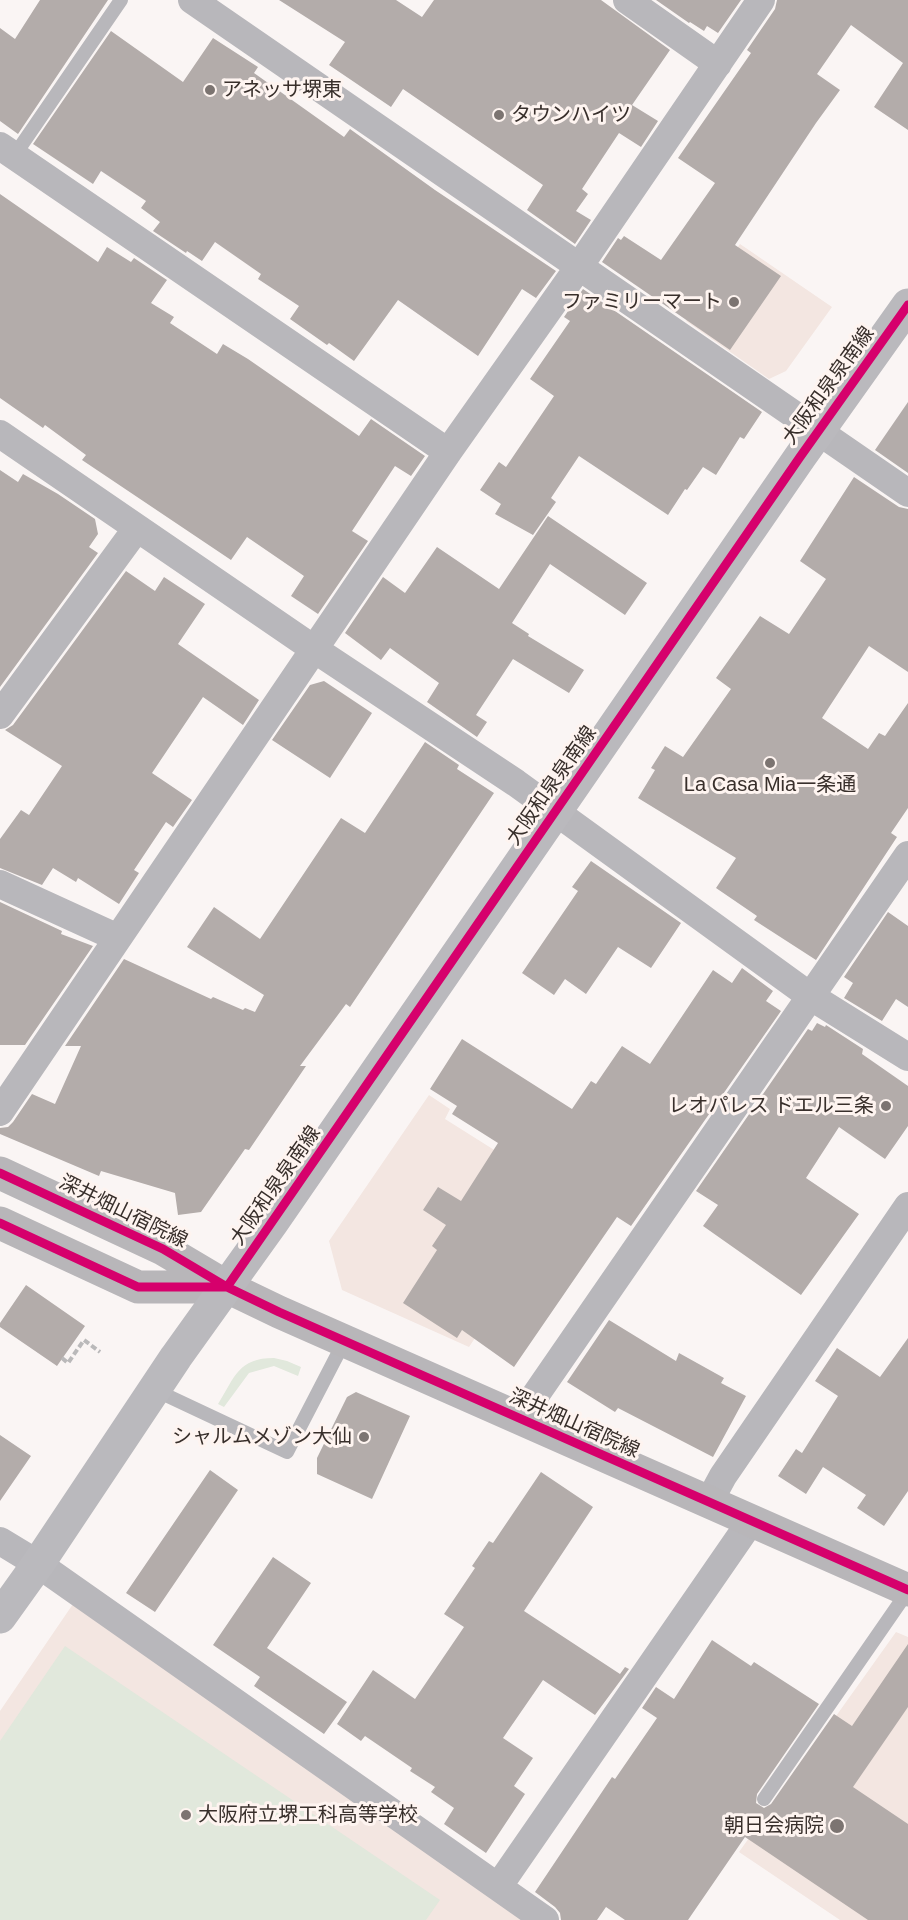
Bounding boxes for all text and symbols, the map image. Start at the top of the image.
place label: アネッサ堺東 [222,78,342,102]
marker: アネッサ堺東 [203,83,217,97]
place label: タウンハイツ [511,103,631,127]
marker: タウンハイツ [492,108,506,122]
place label: ファミリーマート [562,290,722,314]
marker: ファミリーマート [727,295,741,309]
street label: 大阪和泉泉南線 [778,322,880,450]
street label: 大阪和泉泉南線 [502,722,602,850]
marker: La Casa Mia一条通 [763,756,777,770]
place label: La Casa Mia一条通 [684,773,856,797]
place label: レオパレス ドエル三条 [668,1094,874,1118]
marker: レオパレス ドエル三条 [879,1099,893,1113]
street label: 大阪和泉泉南線 [226,1122,326,1250]
street label: 深井畑山宿院線 [55,1171,191,1253]
street label: 深井畑山宿院線 [505,1385,643,1463]
place label: シャルムメゾン大仙 [172,1425,352,1449]
marker: シャルムメゾン大仙 [357,1430,371,1444]
place label: 大阪府立堺工科高等学校 [198,1803,418,1827]
marker: 大阪府立堺工科高等学校 [179,1808,193,1822]
place label: 朝日会病院 [724,1814,824,1838]
marker: 朝日会病院 [828,1817,846,1835]

